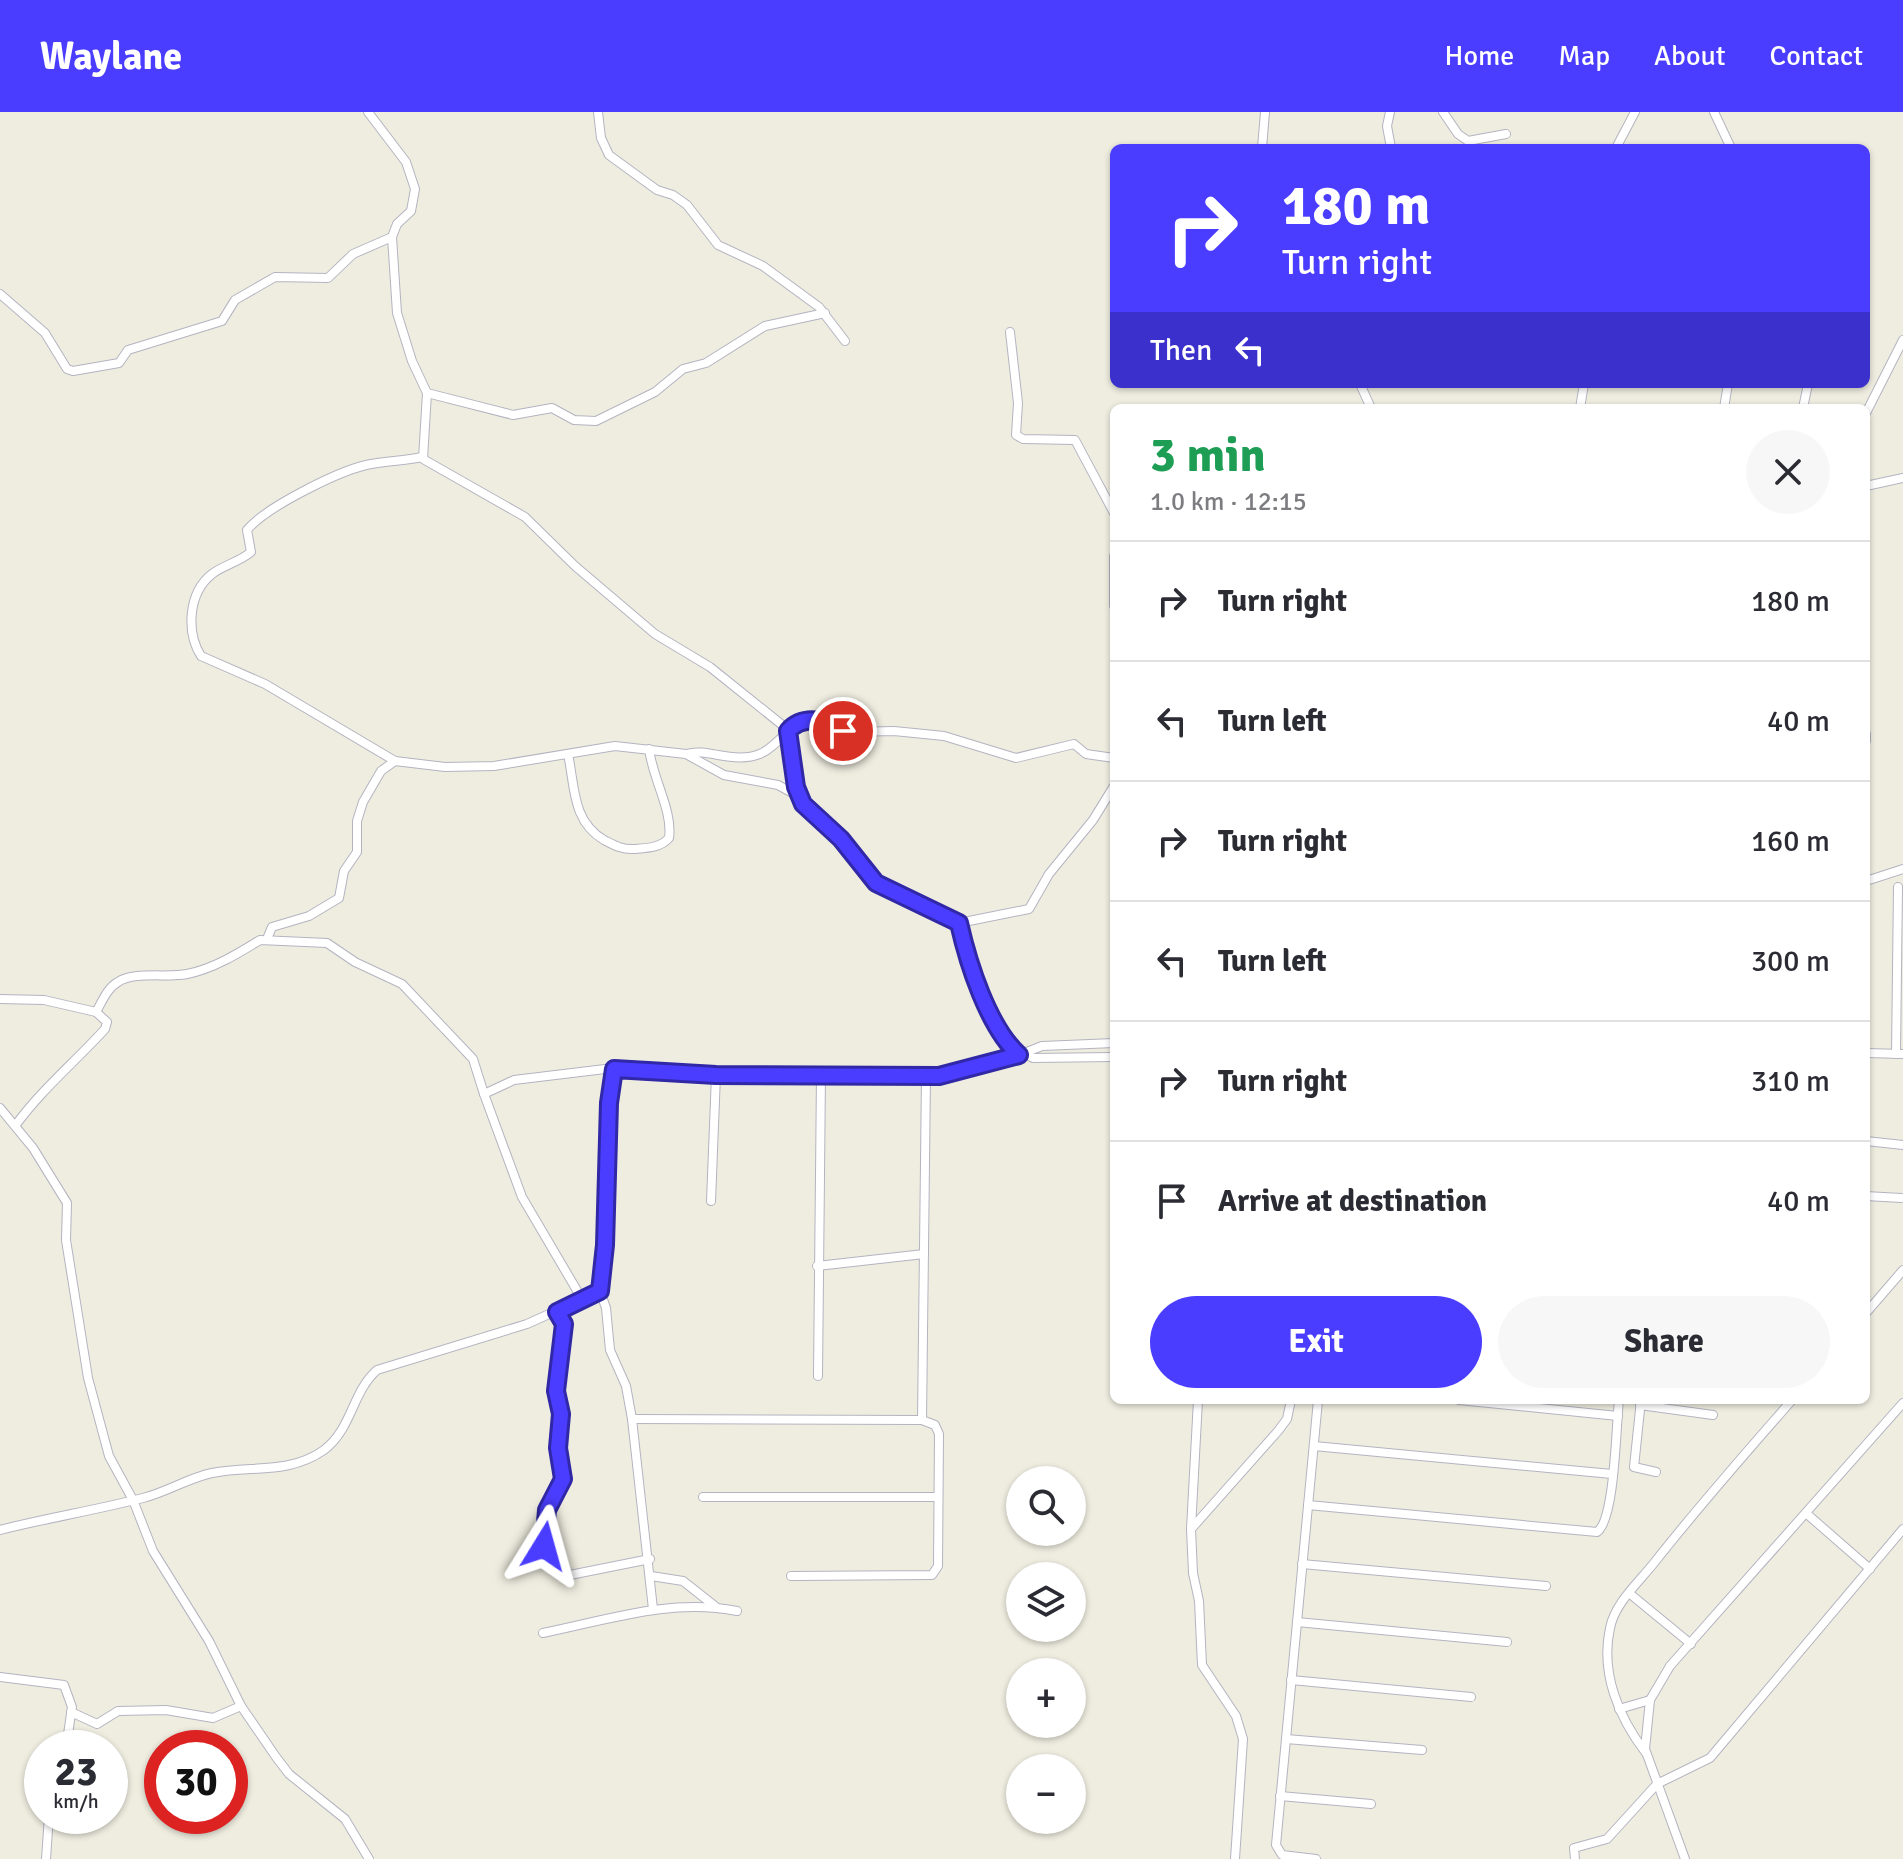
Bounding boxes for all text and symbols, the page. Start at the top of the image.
text: Waylane [40,33,182,80]
text: Home [1445,39,1514,73]
text: Map [1558,39,1610,73]
text: About [1654,39,1726,73]
text: Contact [1770,39,1863,73]
text: 180 m [1282,171,1430,240]
icon: right [1150,176,1254,280]
text: Turn right [1282,240,1432,285]
icon: left [1228,328,1272,372]
text: Then [1150,332,1212,369]
text: 3 min [1150,426,1266,485]
button: close [1746,430,1830,514]
text: 1.0 km · 12:15 [1150,486,1307,518]
icon: right [1150,579,1194,623]
text: Turn right [1218,583,1347,620]
text: 180 m [1751,583,1830,620]
pin [809,697,877,765]
icon: left [1150,699,1194,743]
text: Turn left [1218,703,1327,740]
text: 40 m [1767,703,1830,740]
icon: arrive [821,709,865,753]
icon: right [1150,819,1194,863]
text: Turn right [1218,823,1347,860]
text: 160 m [1751,823,1830,860]
icon: left [1150,939,1194,983]
text: Turn left [1218,943,1327,980]
text: 300 m [1751,943,1830,980]
icon: right [1150,1059,1194,1103]
text: Turn right [1218,1063,1347,1100]
text: 310 m [1751,1063,1830,1100]
icon: arrive [1150,1179,1194,1223]
text: Arrive at destination [1218,1183,1487,1220]
text: 40 m [1767,1183,1830,1220]
button: Exit [1150,1296,1482,1388]
button: Share [1498,1296,1830,1388]
map controls [1006,1466,1086,1834]
button: search [1006,1466,1086,1546]
position arrow [502,1504,586,1588]
button: layers [1006,1562,1086,1642]
button: + [1006,1658,1086,1738]
speed limit sign: 30 [144,1730,248,1834]
text: 23 [54,1747,98,1797]
button: − [1006,1754,1086,1834]
text: km/h [53,1789,99,1814]

